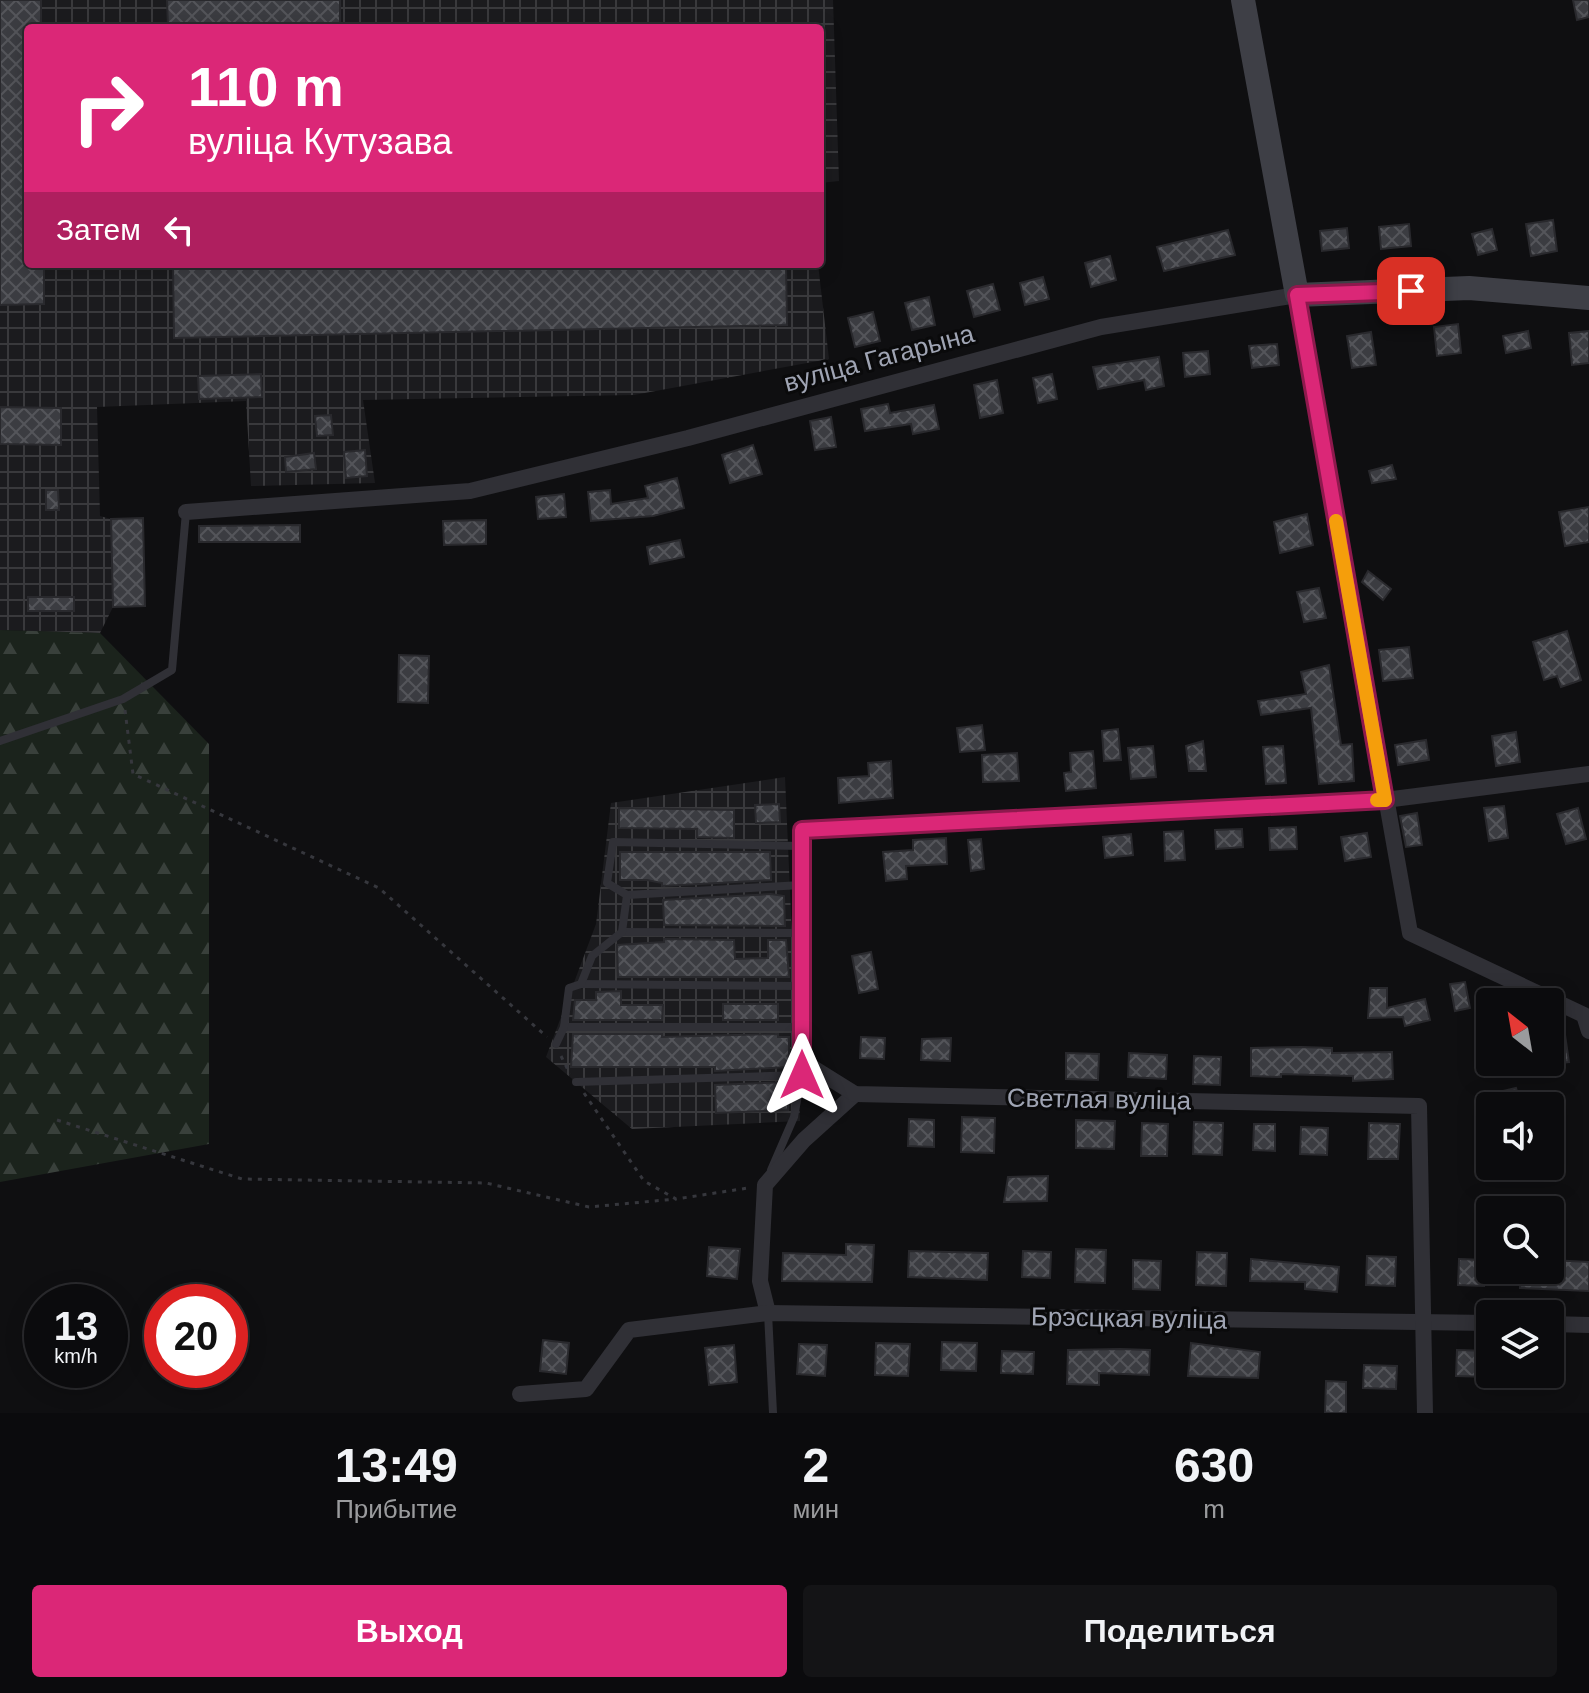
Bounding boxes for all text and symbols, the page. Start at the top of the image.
text: 110 m [188,55,344,118]
icon: right [56,56,160,160]
text: вуліца Кутузава [188,121,452,162]
icon: left [157,208,201,252]
text: Затем [56,213,141,246]
pin [1377,257,1445,325]
icon: arrive [1389,269,1433,313]
street label: вуліца Гагарына [781,318,978,398]
north arrow [1476,988,1564,1076]
map controls [1476,988,1564,1388]
position arrow [760,1033,844,1117]
street label: Светлая вуліца [1007,1082,1192,1116]
button: sound [1476,1092,1564,1180]
button: search [1476,1196,1564,1284]
speed limit sign: 20 [144,1284,248,1388]
button: layers [1476,1300,1564,1388]
street label: Брэсцкая вуліца [1031,1301,1228,1335]
text: 13 [54,1304,98,1348]
text: km/h [54,1345,98,1367]
text: 13:49 [335,1439,458,1492]
text: 2 [802,1439,829,1492]
text: 630 [1174,1439,1254,1492]
text: Прибытие [335,1494,457,1524]
text: мин [792,1494,839,1524]
text: m [1203,1494,1225,1524]
button: Выход [32,1585,787,1677]
button: Поделиться [803,1585,1557,1677]

